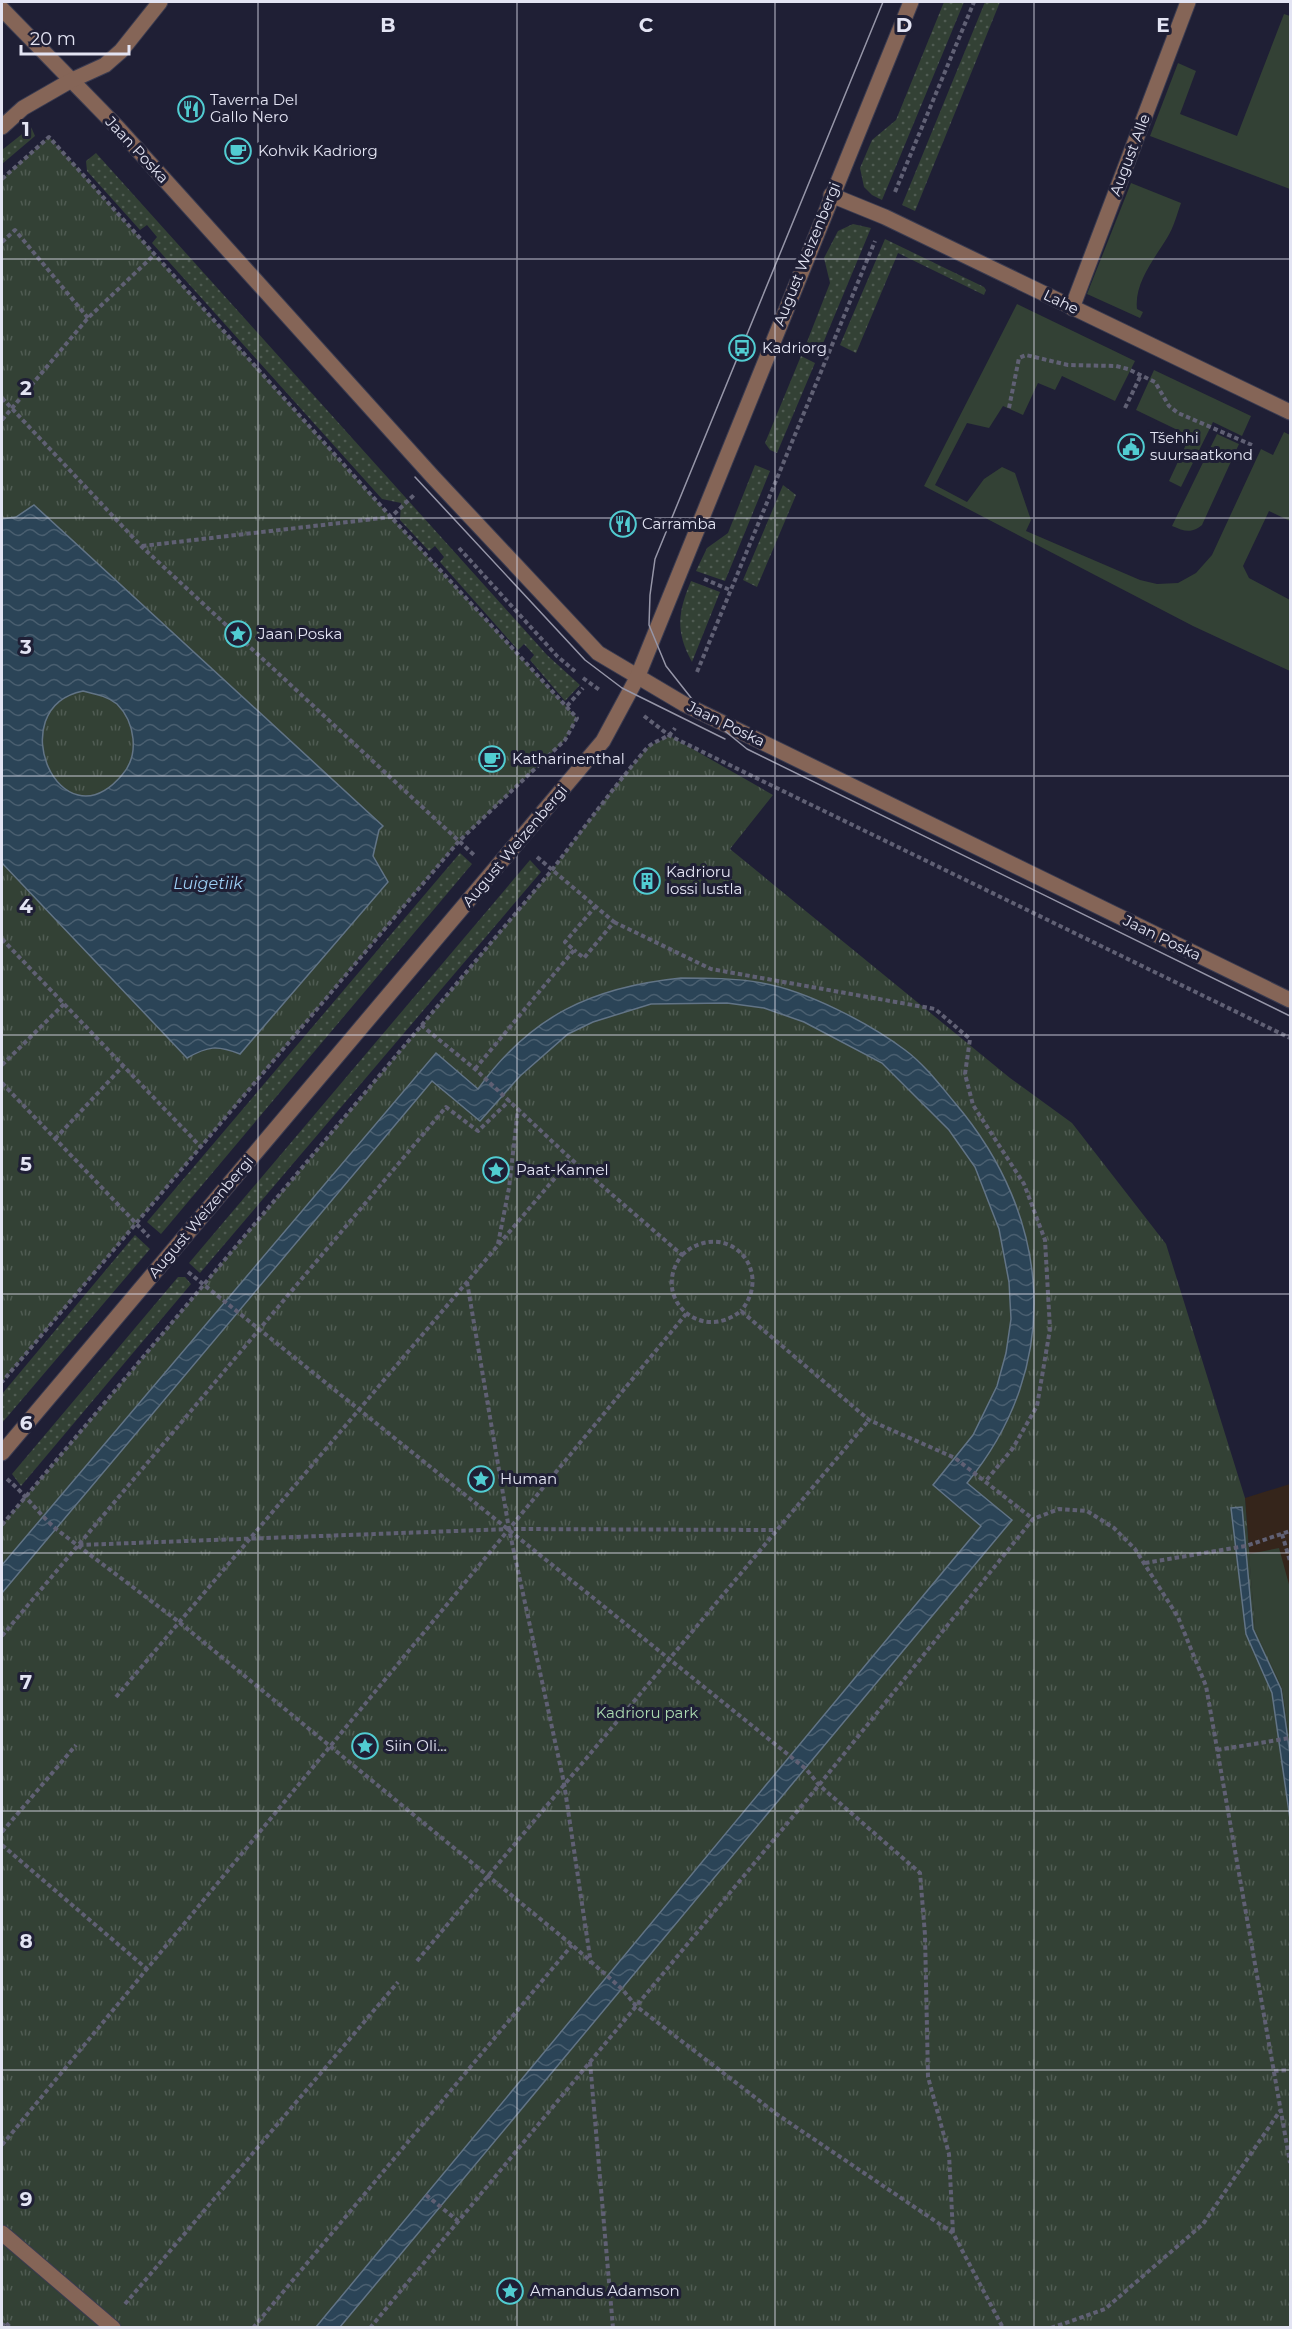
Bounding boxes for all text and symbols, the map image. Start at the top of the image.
text: B [380,13,396,37]
text: C [639,13,654,37]
text: D [896,13,912,37]
text: E [1156,13,1170,37]
scale bar [21,18,129,56]
text: 20 m [30,28,76,50]
place label: Taverna Del Gallo Nero [210,90,298,126]
restaurant icon: Taverna Del Gallo Nero [176,94,206,124]
street label: August Alle [1105,111,1154,199]
street label: Jaan Poska [101,112,173,187]
text: 1 [22,117,30,141]
cafe icon: Kohvik Kadriorg [223,136,253,166]
place label: Kohvik Kadriorg [258,141,378,160]
street label: August Weizenbergi [769,179,844,328]
street label: Lahe [1040,285,1082,318]
bus stop icon: Kadriorg [727,333,757,363]
place label: Kadriorg [762,338,827,357]
text: 2 [20,376,32,400]
place label: Tšehhi suursaatkond [1150,428,1253,464]
public building icon: Tšehhi suursaatkond [1116,432,1146,462]
restaurant icon: Carramba [608,509,638,539]
place label: Carramba [642,514,716,533]
place icon: Jaan Poska [223,619,253,649]
place label: Jaan Poska [257,624,342,643]
text: 3 [19,635,32,659]
street label: Jaan Poska [683,696,768,751]
cafe icon: Katharinenthal [477,744,507,774]
place label: Katharinenthal [512,749,625,768]
street label: August Weizenbergi [458,781,571,911]
place label: Kadrioru lossi lustla [666,862,742,898]
building icon: Kadrioru lossi lustla [632,866,662,896]
water label: Luigetiik [173,874,244,893]
text: 4 [19,894,33,918]
street label: Jaan Poska [1119,910,1204,965]
text: 5 [20,1152,32,1176]
street label: August Weizenbergi [144,1152,257,1282]
place icon: Paat-Kannel [481,1155,511,1185]
place label: Paat-Kannel [516,1160,609,1179]
text: 6 [20,1411,33,1435]
place icon: Human [466,1464,496,1494]
place label: Human [500,1469,557,1488]
text: 7 [20,1670,32,1694]
park label: Kadrioru park [596,1703,698,1722]
place icon: Siin Oli... [350,1731,380,1761]
place label: Siin Oli... [385,1736,447,1755]
text: 8 [19,1929,33,1953]
text: 9 [20,2187,32,2211]
place icon: Amandus Adamson [495,2276,525,2306]
place label: Amandus Adamson [530,2281,680,2300]

